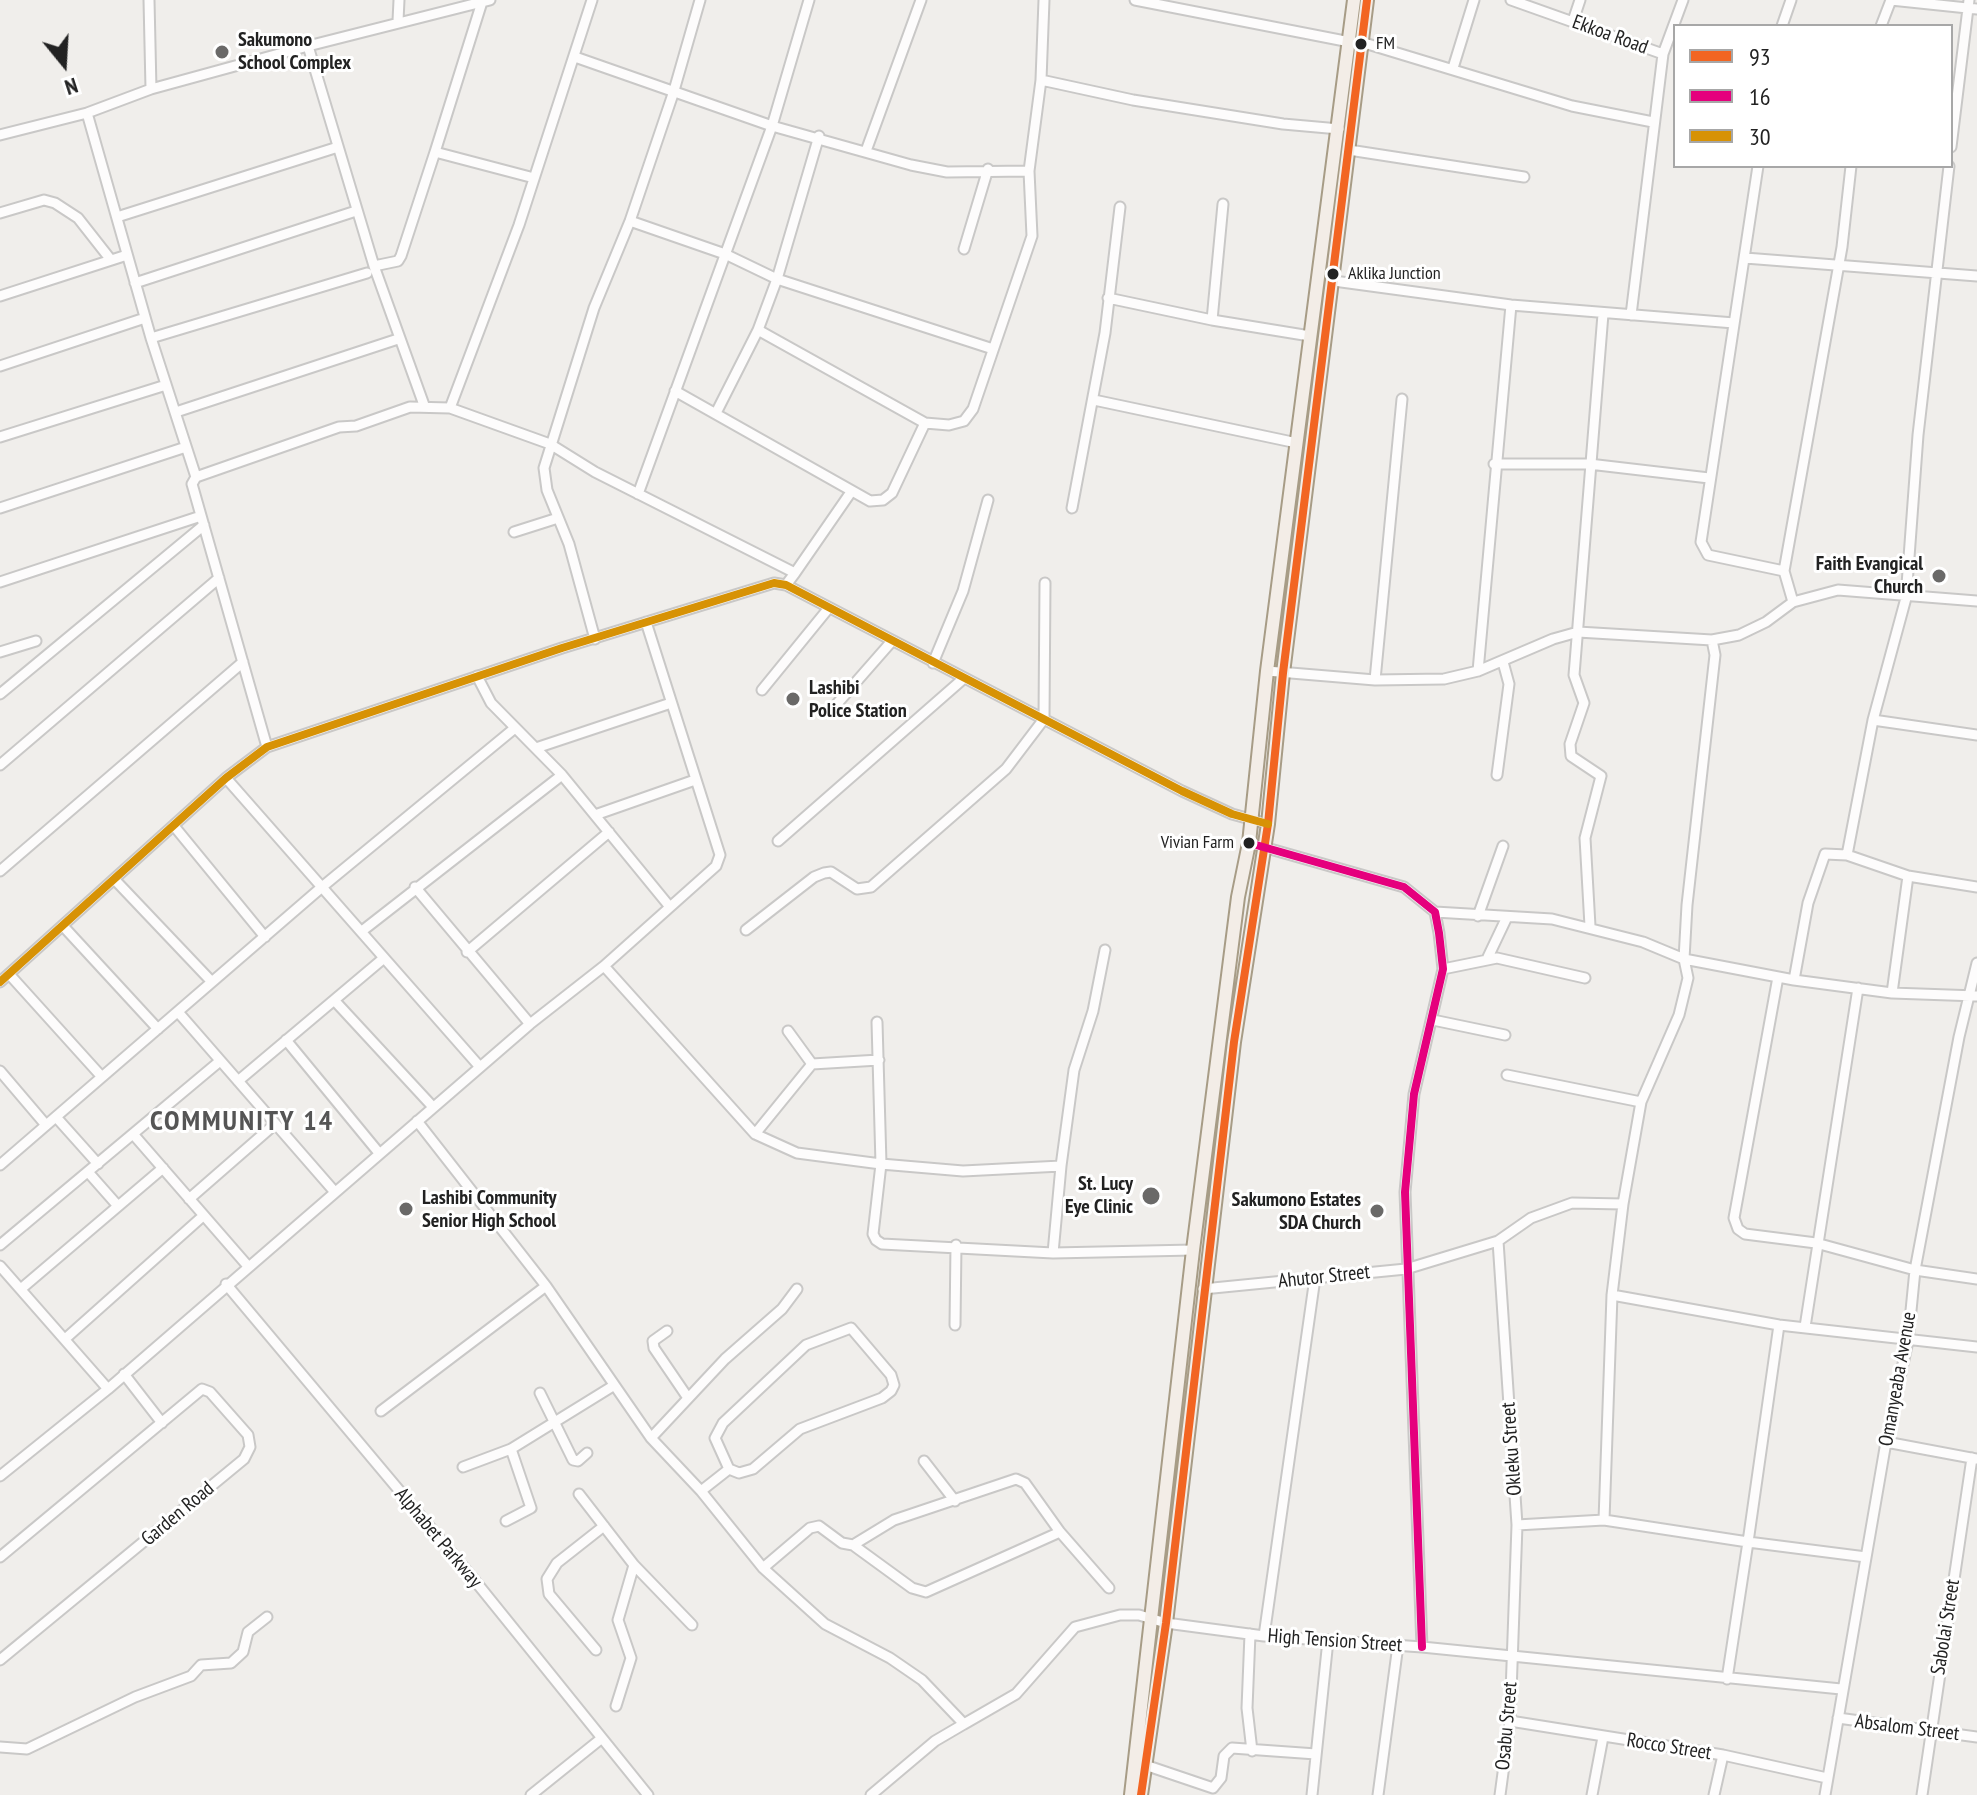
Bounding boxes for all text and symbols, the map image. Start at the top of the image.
street label: Ekkoa Road [1569,10,1651,60]
north arrow [24,24,104,104]
legend [1673,24,1953,168]
place label: Sakumono School Complex [238,28,351,75]
place label: FM [1376,33,1395,55]
marker: FM [1353,36,1369,52]
text: 93 [1749,41,1771,72]
marker: Sakumono School Complex [213,43,231,61]
text: N [61,72,81,102]
text: 16 [1749,81,1771,112]
text: 30 [1749,121,1771,152]
place label: Aklika Junction [1348,263,1441,285]
marker: Aklika Junction [1325,266,1341,282]
place label: Faith Evangical Church [1816,552,1923,599]
marker: Faith Evangical Church [1930,567,1948,585]
place label: Lashibi Police Station [809,676,907,723]
marker: Lashibi Police Station [784,690,802,708]
place label: Vivian Farm [1161,832,1234,854]
marker: Vivian Farm [1241,835,1257,851]
district label: COMMUNITY 14 [150,1105,334,1139]
place label: St. Lucy Eye Clinic [1065,1172,1133,1219]
marker: St. Lucy Eye Clinic [1140,1185,1162,1207]
place label: Lashibi Community Senior High School [422,1186,556,1233]
place label: Sakumono Estates SDA Church [1232,1188,1361,1235]
marker: Lashibi Community Senior High School [397,1200,415,1218]
marker: Sakumono Estates SDA Church [1368,1202,1386,1220]
street label: Ahutor Street [1277,1260,1371,1294]
street label: Omanyeaba Avenue [1874,1310,1922,1448]
street label: Okleku Street [1497,1401,1527,1497]
street label: Garden Road [137,1477,219,1551]
street label: Alphabet Parkway [389,1483,487,1593]
street label: Sabolai Street [1927,1577,1965,1677]
street label: High Tension Street [1267,1624,1403,1658]
street label: Osabu Street [1491,1681,1523,1771]
street label: Absalom Street [1853,1710,1961,1746]
street label: Rocco Street [1625,1728,1713,1766]

